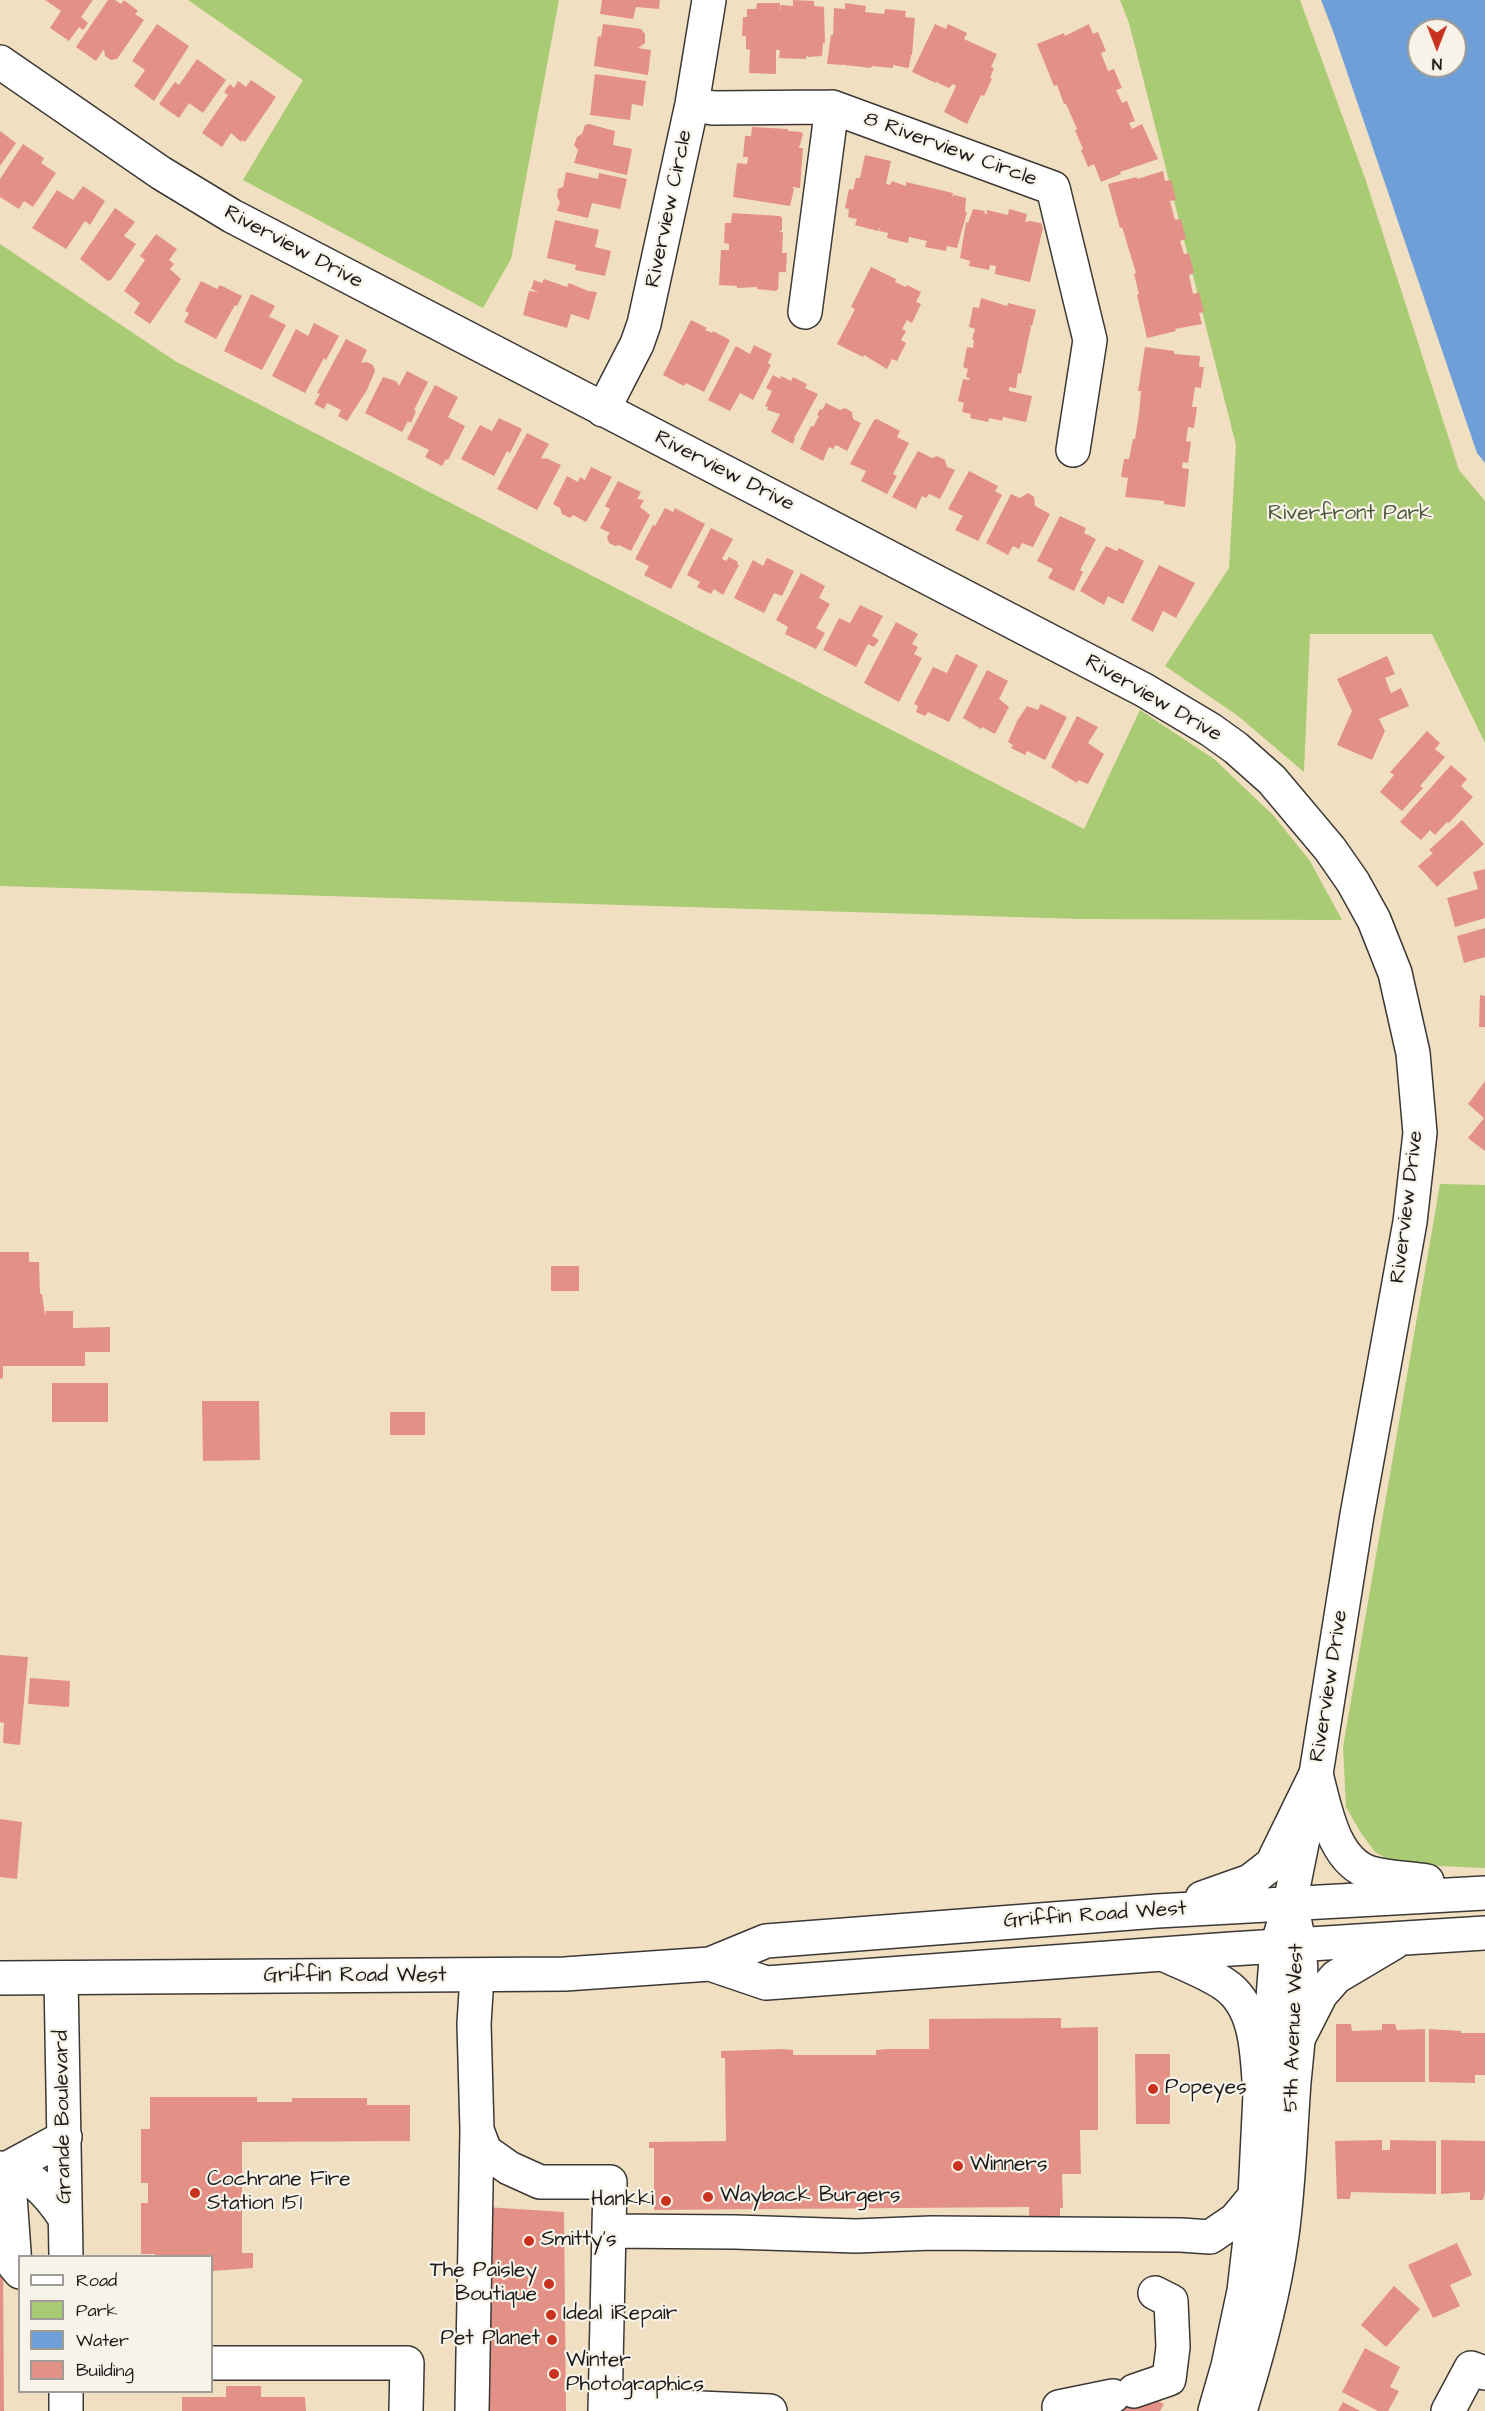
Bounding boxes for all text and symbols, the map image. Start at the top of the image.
north arrow [1407,18,1467,78]
text: N [1432,53,1442,75]
street label: 8 Riverview Circle [860,107,1040,193]
street label: Riverview Circle [641,128,699,290]
street label: Riverview Drive [219,201,367,295]
street label: Riverview Drive [650,426,798,518]
park label: Riverfront Park [1268,502,1432,528]
street label: Riverview Drive [1080,650,1226,748]
street label: Riverview Drive [1386,1129,1430,1285]
street label: Riverview Drive [1306,1608,1354,1764]
street label: Griffin Road West [1003,1897,1187,1935]
street label: 5th Avenue West [1279,1943,1311,2113]
street label: Griffin Road West [263,1964,447,1990]
street label: Grande Boulevard [50,2030,78,2204]
place label: Popeyes [1165,2076,1247,2102]
marker: Popeyes [1146,2082,1160,2096]
place label: Winners [970,2153,1047,2179]
marker: Winners [951,2159,965,2173]
place label: Cochrane Fire Station 151 [207,2168,351,2218]
place label: Wayback Burgers [720,2184,901,2210]
marker: Cochrane Fire Station 151 [188,2186,202,2200]
place label: Hankki [591,2188,654,2214]
marker: Wayback Burgers [701,2190,715,2204]
marker: Hankki [659,2194,673,2208]
place label: Smitty's [541,2228,616,2254]
marker: Smitty's [522,2234,536,2248]
legend [18,2255,213,2393]
place label: The Paisley Boutique [430,2259,537,2309]
text: Road [76,2268,117,2293]
marker: The Paisley Boutique [542,2277,556,2291]
text: Park [76,2298,118,2323]
place label: Ideal iRepair [563,2302,677,2328]
marker: Ideal iRepair [544,2308,558,2322]
place label: Pet Planet [441,2327,540,2353]
text: Water [76,2328,129,2353]
marker: Pet Planet [545,2333,559,2347]
place label: Winter Photographics [566,2349,704,2399]
text: Building [76,2358,134,2383]
marker: Winter Photographics [547,2367,561,2381]

